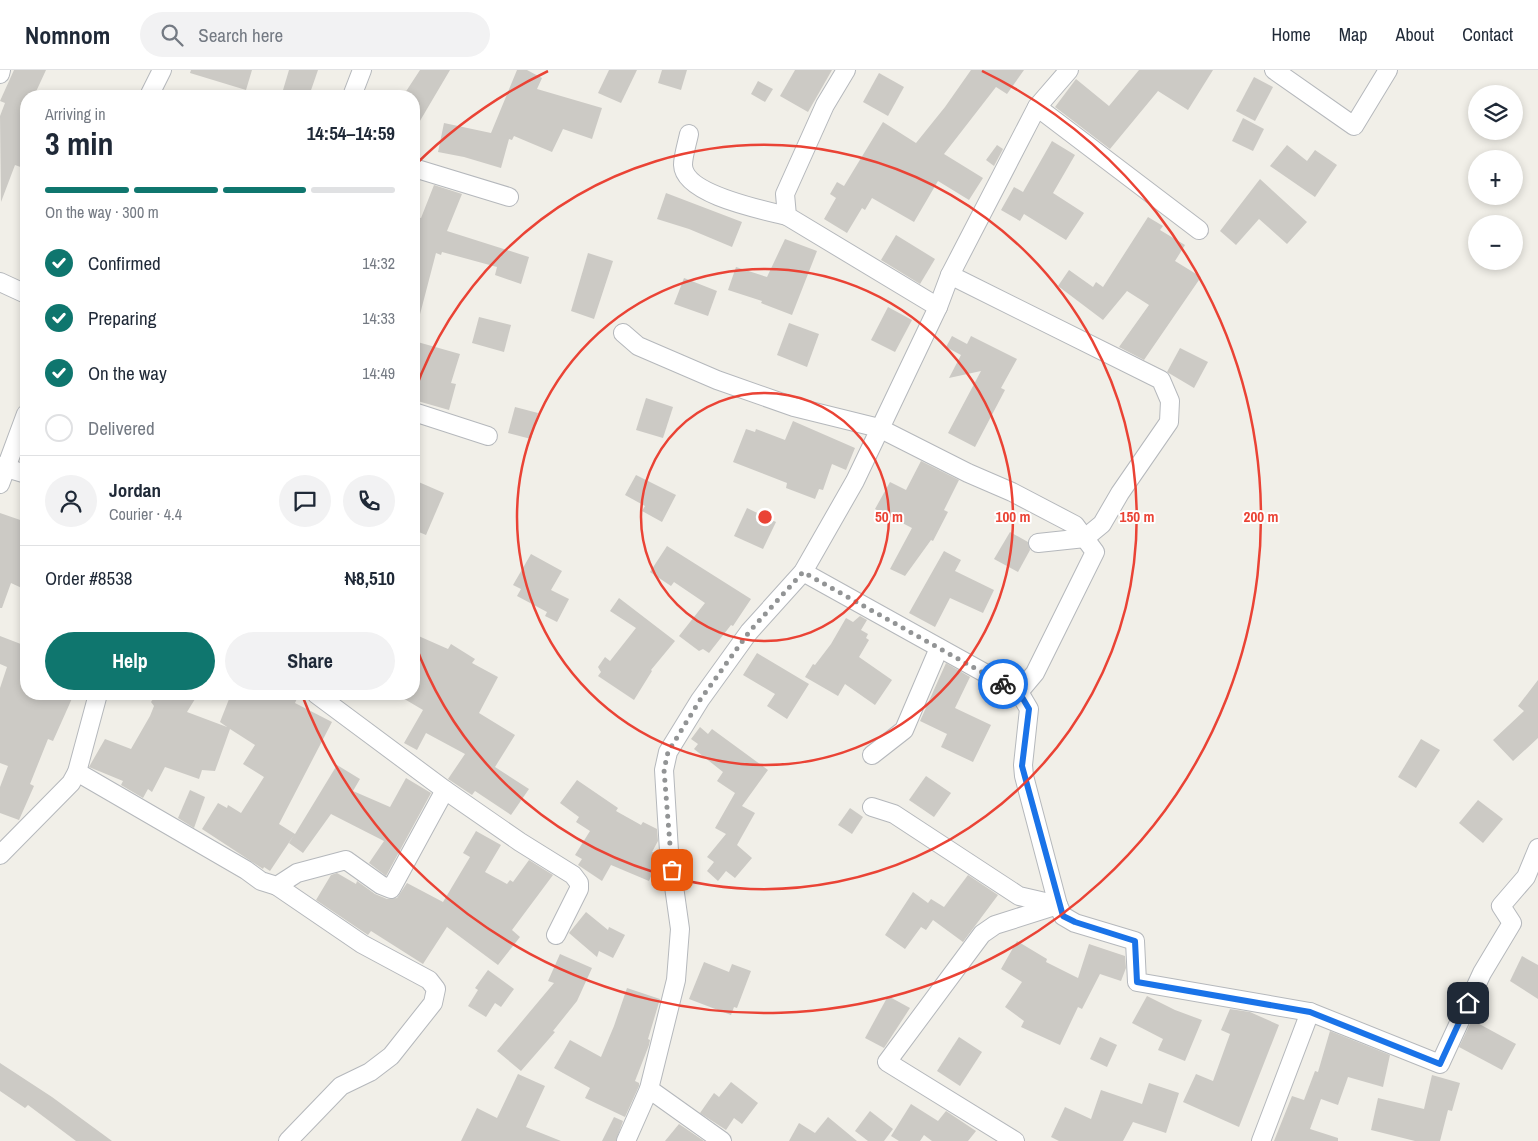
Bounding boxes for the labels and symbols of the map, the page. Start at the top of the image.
text: 50 m [875,506,903,527]
text: 100 m [996,506,1030,527]
text: 150 m [1120,506,1154,527]
text: 200 m [1244,506,1278,527]
centre of rings [756,508,774,526]
courier [978,659,1028,709]
pin [651,849,693,891]
pin [1447,982,1489,1024]

